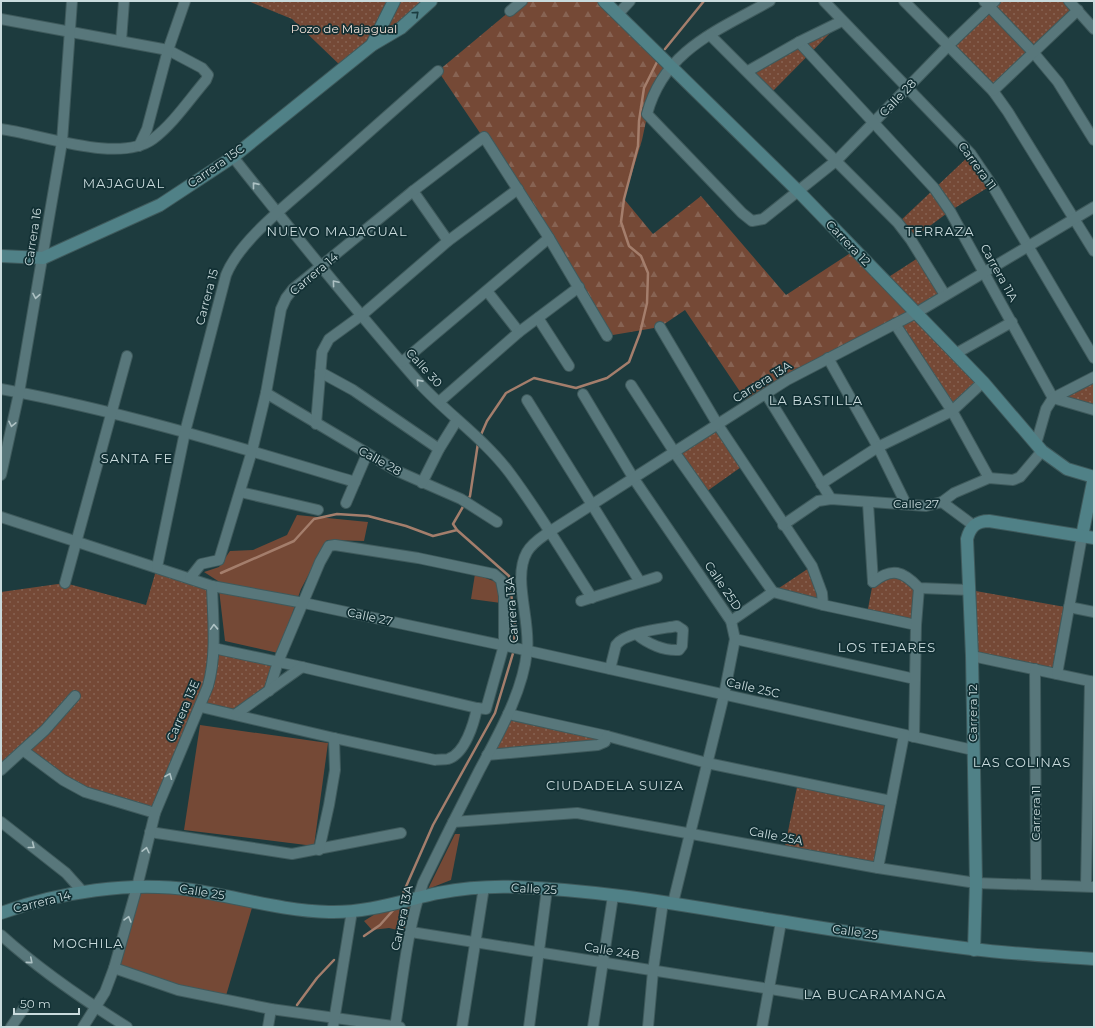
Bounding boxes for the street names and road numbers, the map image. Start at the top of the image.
street label: Calle 28 [876,75,920,120]
street label: Carrera 11 [955,139,1000,193]
street label: Carrera 15C [184,140,248,191]
street label: Carrera 16 [21,207,44,267]
street label: Carrera 12 [823,217,874,269]
street label: Carrera 11A [977,241,1022,305]
street label: Carrera 14 [286,249,341,298]
street label: Carrera 15 [192,267,221,327]
street label: Calle 30 [403,345,446,390]
street label: Carrera 13A [730,357,794,406]
street label: Calle 28 [356,443,405,479]
street label: Calle 27 [893,496,939,511]
street label: Calle 25D [702,558,745,613]
street label: Carrera 13A [502,576,521,644]
street label: Calle 27 [346,604,394,629]
street label: Calle 25C [725,674,782,701]
street label: Carrera 13E [163,678,202,744]
street label: Carrera 12 [965,684,980,742]
street label: Carrera 11 [1028,785,1043,841]
street label: Calle 25A [748,823,805,848]
street label: Calle 25 [511,880,558,897]
street label: Calle 25 [178,881,226,903]
street label: Carrera 13A [387,883,416,952]
street label: Carrera 14 [11,887,72,916]
street label: Calle 25 [831,921,879,942]
street label: Calle 24B [583,939,641,962]

